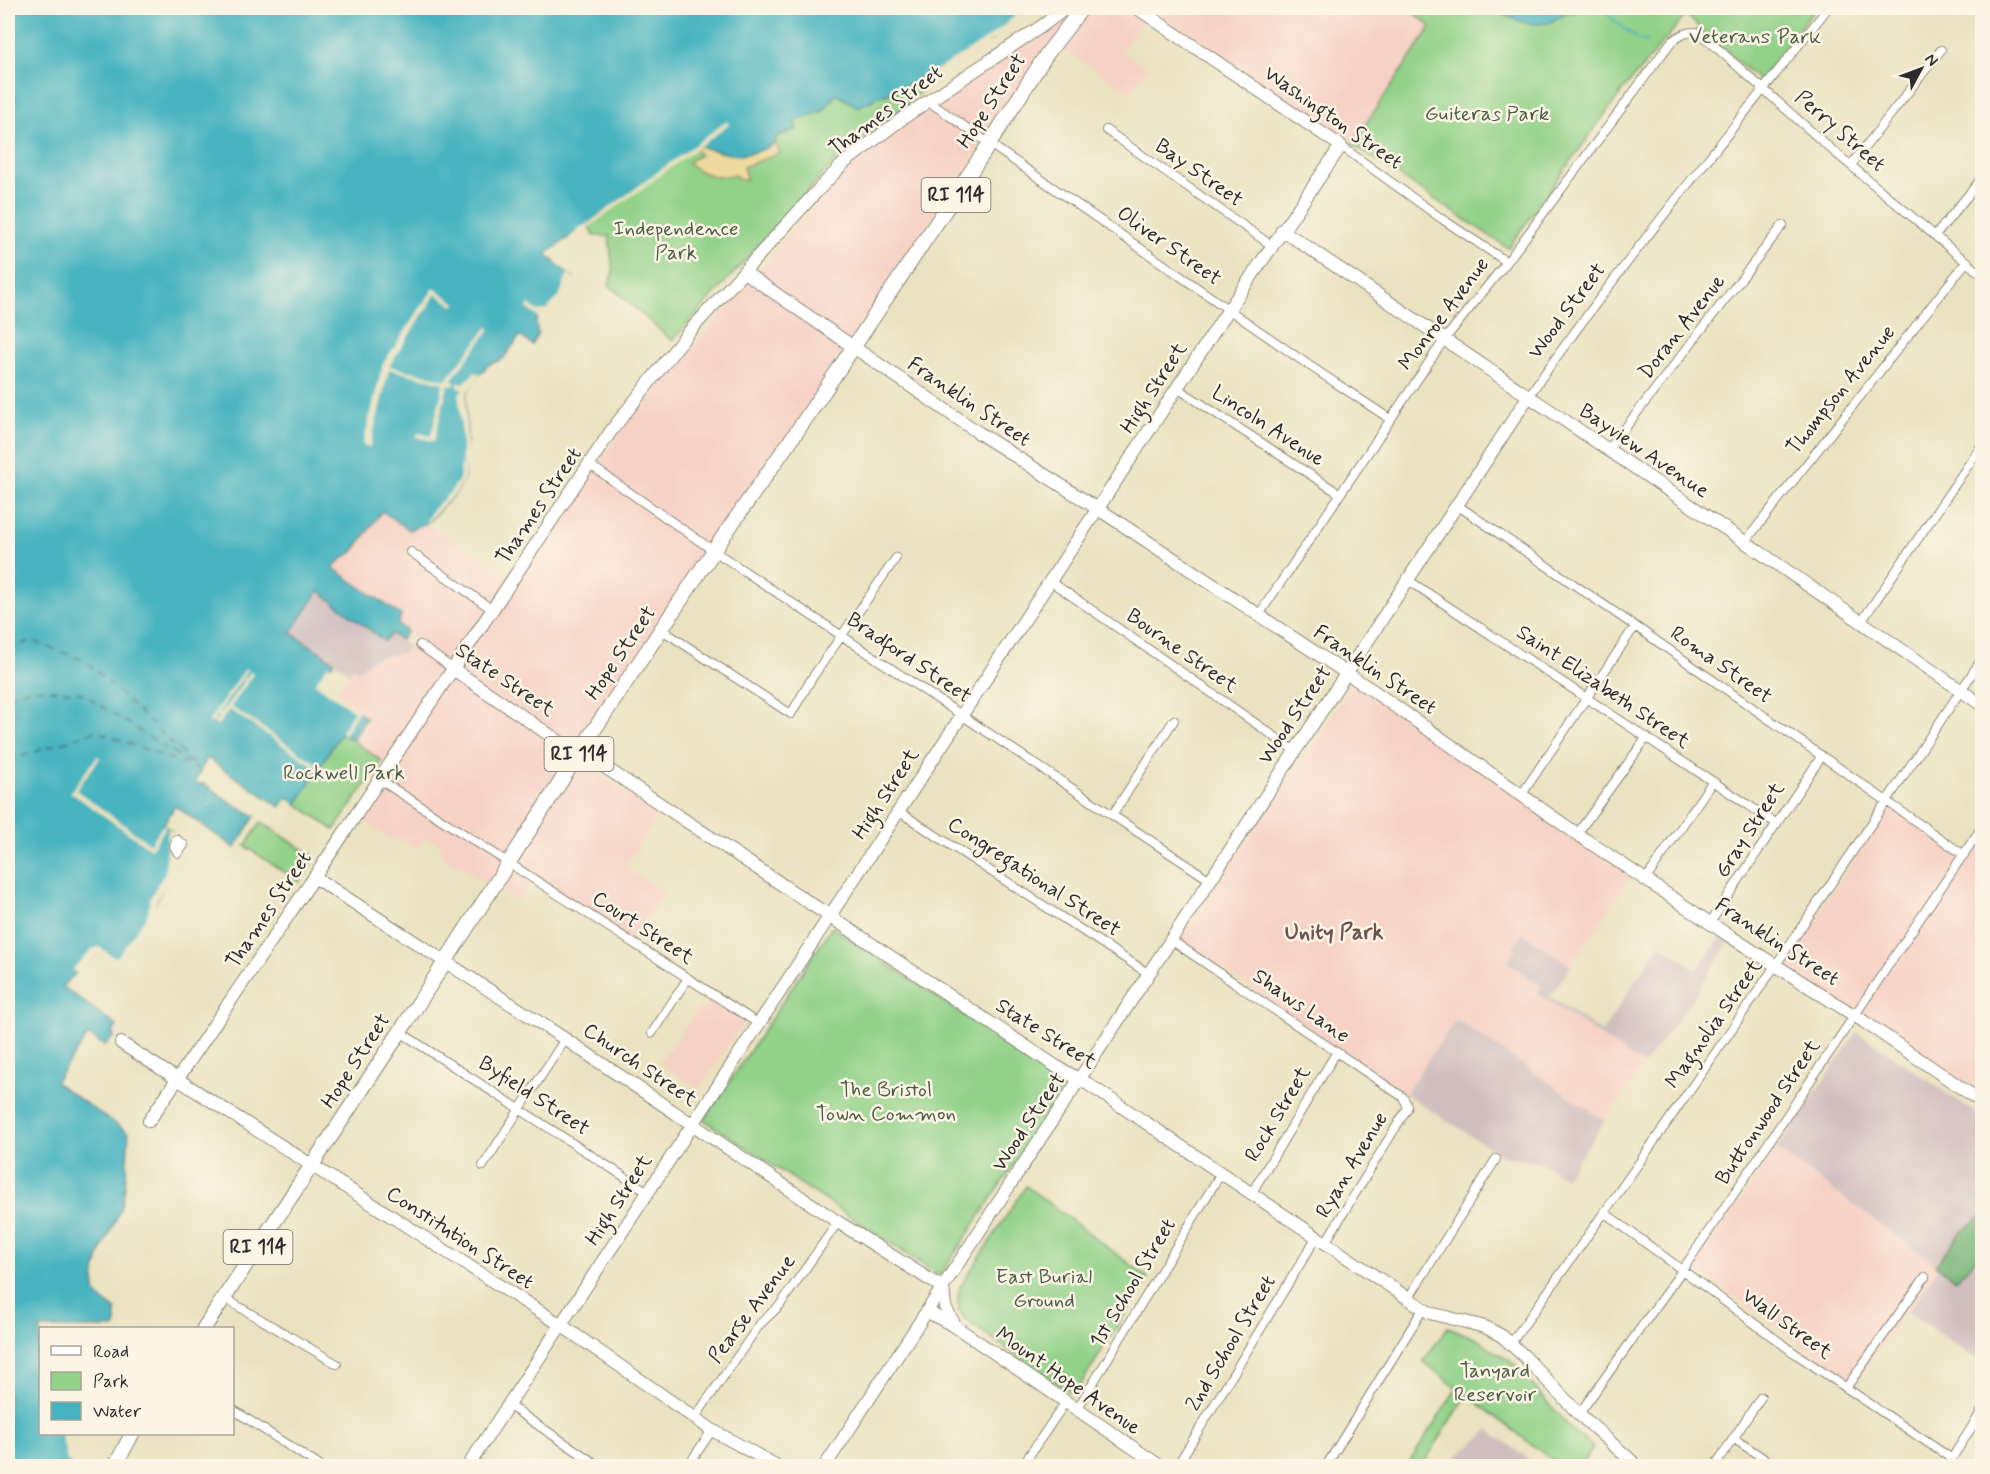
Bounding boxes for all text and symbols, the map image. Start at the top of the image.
park label: Veterans Park [1689,23,1821,51]
north arrow [1891,39,1951,99]
street label: Hope Street [951,48,1033,154]
text: N [1920,49,1943,71]
street label: Thames Street [823,59,949,163]
street label: Washington Street [1257,60,1408,178]
street label: Perry Street [1789,84,1891,178]
park label: Guiteras Park [1425,100,1550,128]
street label: Bay Street [1149,132,1249,214]
road number: RI 114 [922,178,990,212]
street label: Oliver Street [1111,200,1227,292]
park label: Independence Park [613,215,739,267]
street label: Monroe Avenue [1392,252,1496,376]
street label: Wood Street [1522,257,1612,365]
street label: Doran Avenue [1632,269,1732,385]
street label: Thompson Avenue [1780,319,1902,461]
street label: High Street [1114,336,1196,440]
street label: Franklin Street [902,350,1036,454]
street label: Lincoln Avenue [1206,379,1330,473]
street label: Bayview Avenue [1573,397,1715,505]
street label: Thames Street [489,442,589,570]
street label: Hope Street [579,600,663,706]
street label: Bourne Street [1121,602,1244,700]
street label: Bradford Street [840,606,977,712]
street label: Franklin Street [1308,618,1442,722]
street label: Saint Elizabeth Street [1511,618,1696,756]
street label: Roma Street [1664,620,1778,710]
street label: State Street [450,636,561,724]
street label: Wood Street [1252,660,1338,770]
road number: RI 114 [544,737,614,771]
street label: High Street [846,742,928,846]
park label: Rockwell Park [283,759,405,787]
street label: Gray Street [1709,776,1792,883]
street label: Congregational Street [941,810,1126,945]
street label: Thames Street [219,846,319,974]
street label: Court Street [587,885,700,972]
street label: Franklin Street [1709,891,1845,993]
district label: Unity Park [1285,919,1383,947]
street label: Magnolia Street [1659,953,1771,1096]
street label: Shaws Lane [1247,962,1355,1050]
street label: State Street [990,992,1102,1076]
street label: Hope Street [315,1008,397,1114]
street label: Church Street [577,1016,703,1114]
street label: Buttonwood Street [1709,1033,1827,1190]
street label: Byfield Street [473,1050,595,1142]
street label: Rock Street [1238,1060,1318,1167]
street label: Wood Street [986,1067,1072,1177]
park label: The Bristol Town Common [816,1076,956,1128]
street label: Ryan Avenue [1309,1107,1395,1223]
street label: High Street [579,1148,661,1252]
street label: Constitution Street [381,1180,539,1296]
street label: 1st School Street [1083,1213,1183,1353]
road number: RI 114 [224,1230,292,1264]
street label: Pearse Avenue [702,1249,802,1369]
park label: East Burial Ground [996,1263,1092,1315]
street label: 2nd School Street [1179,1270,1283,1416]
street label: Wall Street [1736,1282,1838,1367]
street label: Mount Hope Avenue [990,1320,1146,1442]
legend [39,1327,234,1435]
text: Road [93,1340,129,1364]
park label: Tanyard Reservoir [1454,1357,1537,1409]
text: Park [93,1370,129,1394]
text: Water [93,1400,142,1424]

